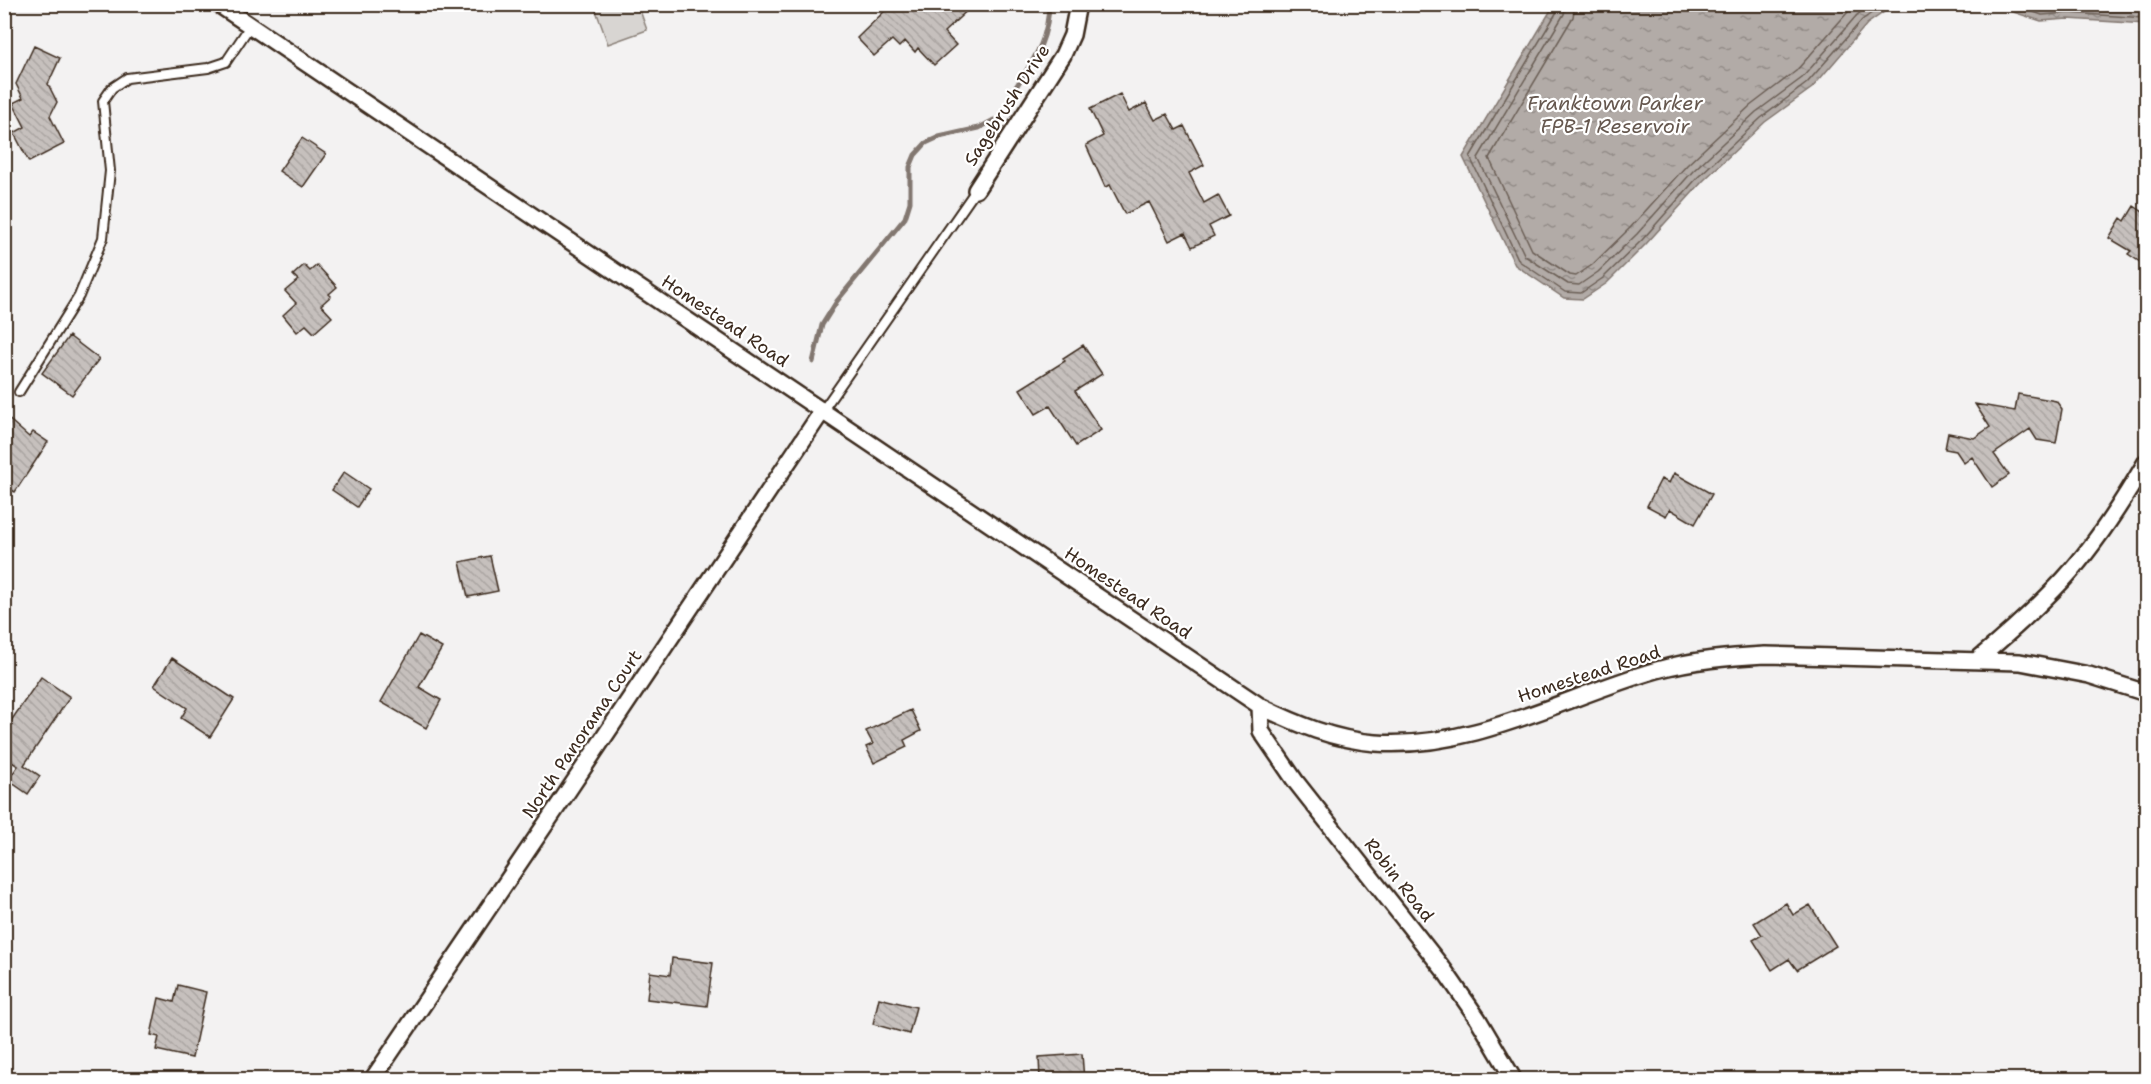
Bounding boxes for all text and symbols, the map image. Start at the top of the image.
street label: Sagebrush Drive [959,40,1055,170]
water label: Franktown Parker FPB-1 Reservoir [1527,90,1703,139]
street label: Homestead Road [657,269,793,373]
street label: Homestead Road [1060,541,1196,645]
street label: Homestead Road [1514,640,1664,708]
street label: North Panorama Court [517,645,648,823]
street label: Robin Road [1359,833,1439,927]

